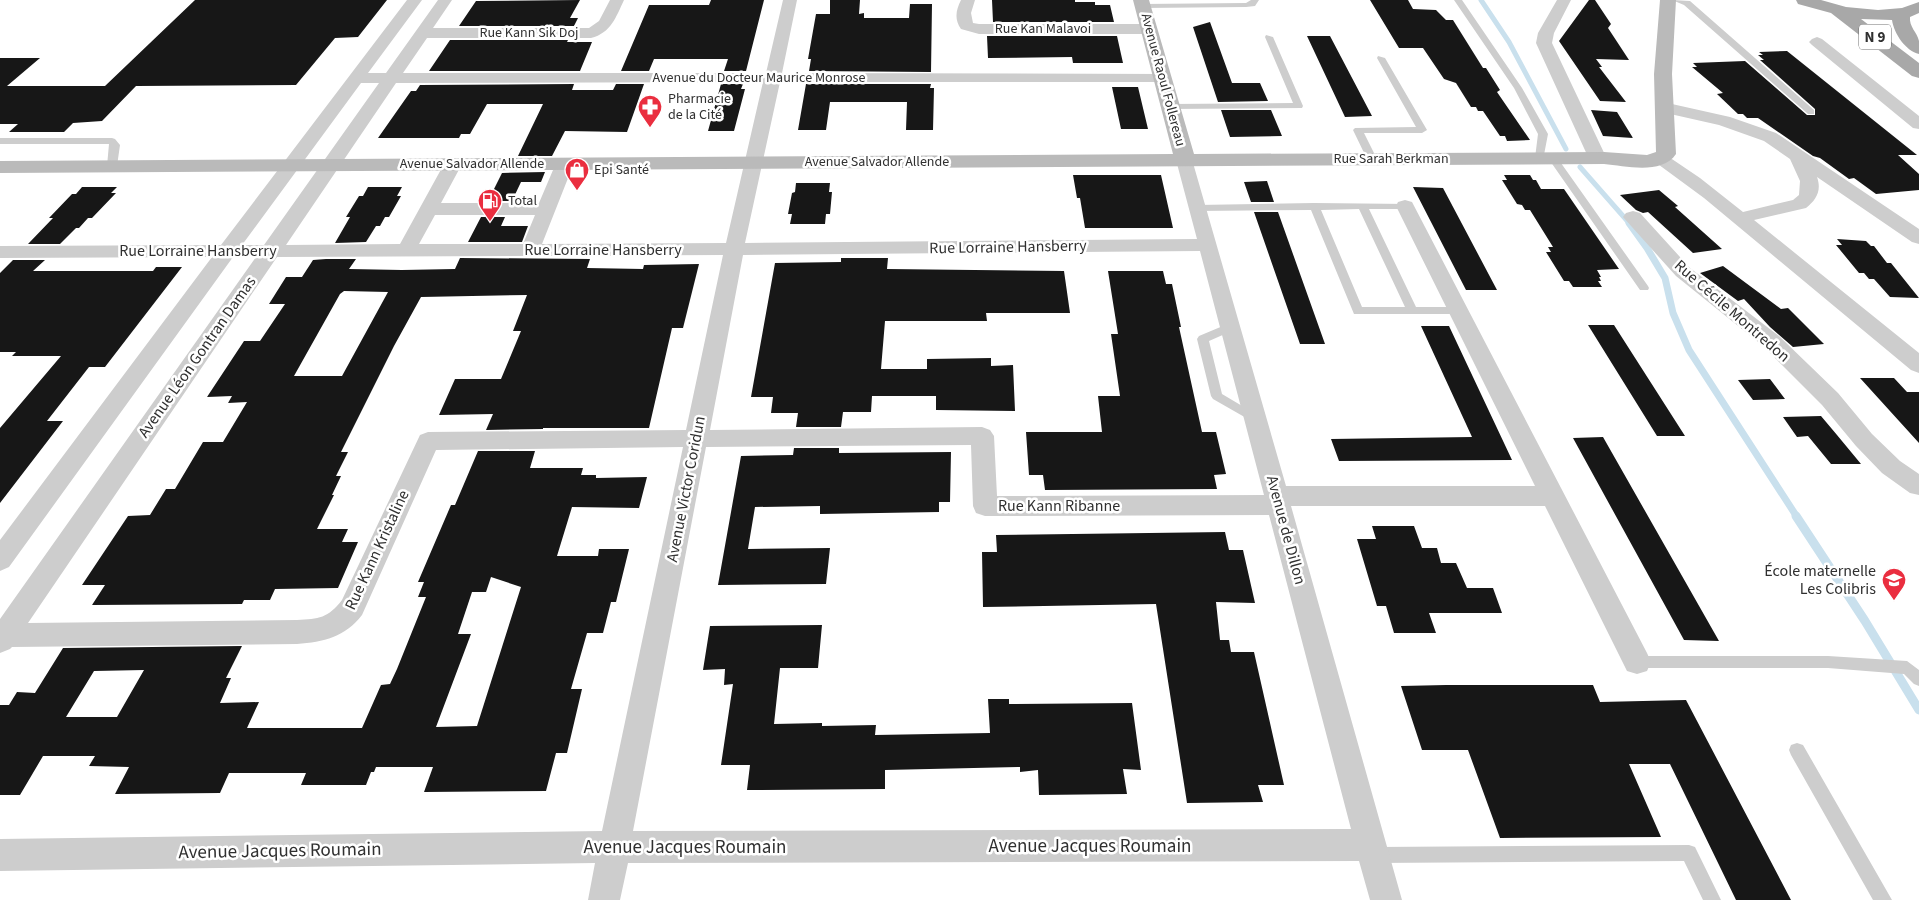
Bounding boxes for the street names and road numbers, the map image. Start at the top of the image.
street label: Avenue Raoul Follereau [1136,11,1190,149]
street label: Rue Kan Malavoi [995,19,1091,39]
street label: Rue Kann Sik Doj [480,23,578,43]
road number: N 9 [1859,24,1891,50]
street label: Avenue du Docteur Maurice Monrose [653,68,865,88]
street label: Rue Sarah Berkman [1333,149,1449,169]
street label: Avenue Salvador Allende [805,152,949,172]
street label: Avenue Salvador Allende [400,154,544,174]
street label: Rue Lorraine Hansberry [929,235,1087,259]
street label: Rue Lorraine Hansberry [524,239,682,261]
street label: Rue Lorraine Hansberry [119,240,277,262]
street label: Rue Cécile Montredon [1669,255,1795,367]
street label: Avenue Léon Gontran Damas [133,272,261,442]
street label: Avenue Victor Coridun [661,414,711,564]
street label: Avenue de Dillon [1261,473,1311,587]
street label: Rue Kann Kristaline [340,486,414,614]
street label: Rue Kann Ribanne [998,495,1120,517]
street label: Avenue Jacques Roumain [988,833,1192,860]
street label: Avenue Jacques Roumain [583,834,787,861]
street label: Avenue Jacques Roumain [178,836,382,866]

